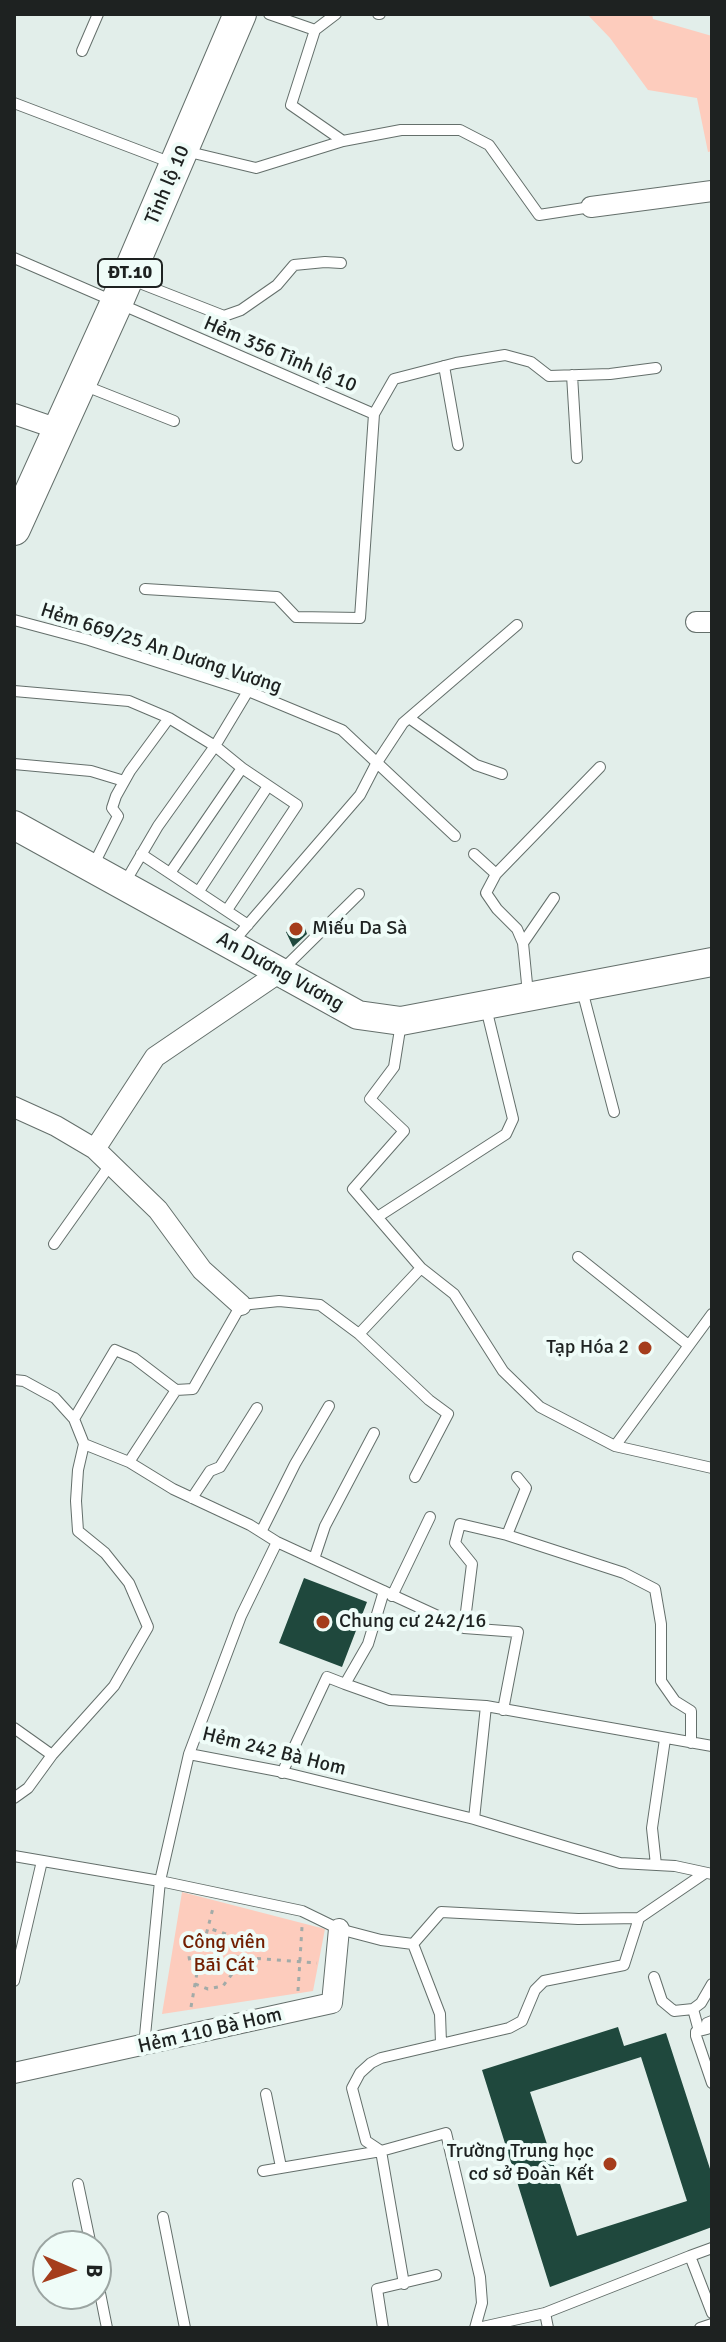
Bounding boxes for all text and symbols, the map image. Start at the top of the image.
street label: Tỉnh lộ 10 [141,142,195,228]
road number: ĐT.10 [98,259,162,287]
street label: Hẻm 356 Tỉnh lộ 10 [200,312,360,398]
street label: Hẻm 669/25 An Dương Vương [37,599,285,699]
place label: Miếu Da Sà [312,917,407,941]
marker: Miếu Da Sà [287,920,305,938]
street label: An Dương Vương [212,927,348,1017]
place label: Tạp Hóa 2 [546,1336,629,1360]
marker: Tạp Hóa 2 [636,1339,654,1357]
place label: Chung cư 242/16 [339,1610,486,1634]
marker: Chung cư 242/16 [314,1613,332,1631]
street label: Hẻm 242 Bà Hom [200,1723,348,1781]
park label: Công viên Bãi Cát [182,1931,266,1978]
street label: Hẻm 110 Bà Hom [136,2003,284,2059]
place label: Trường Trung học cơ sở Đoàn Kết [447,2140,594,2187]
marker: Trường Trung học cơ sở Đoàn Kết [601,2155,619,2173]
north arrow [32,2230,112,2310]
text: B [81,2264,108,2278]

